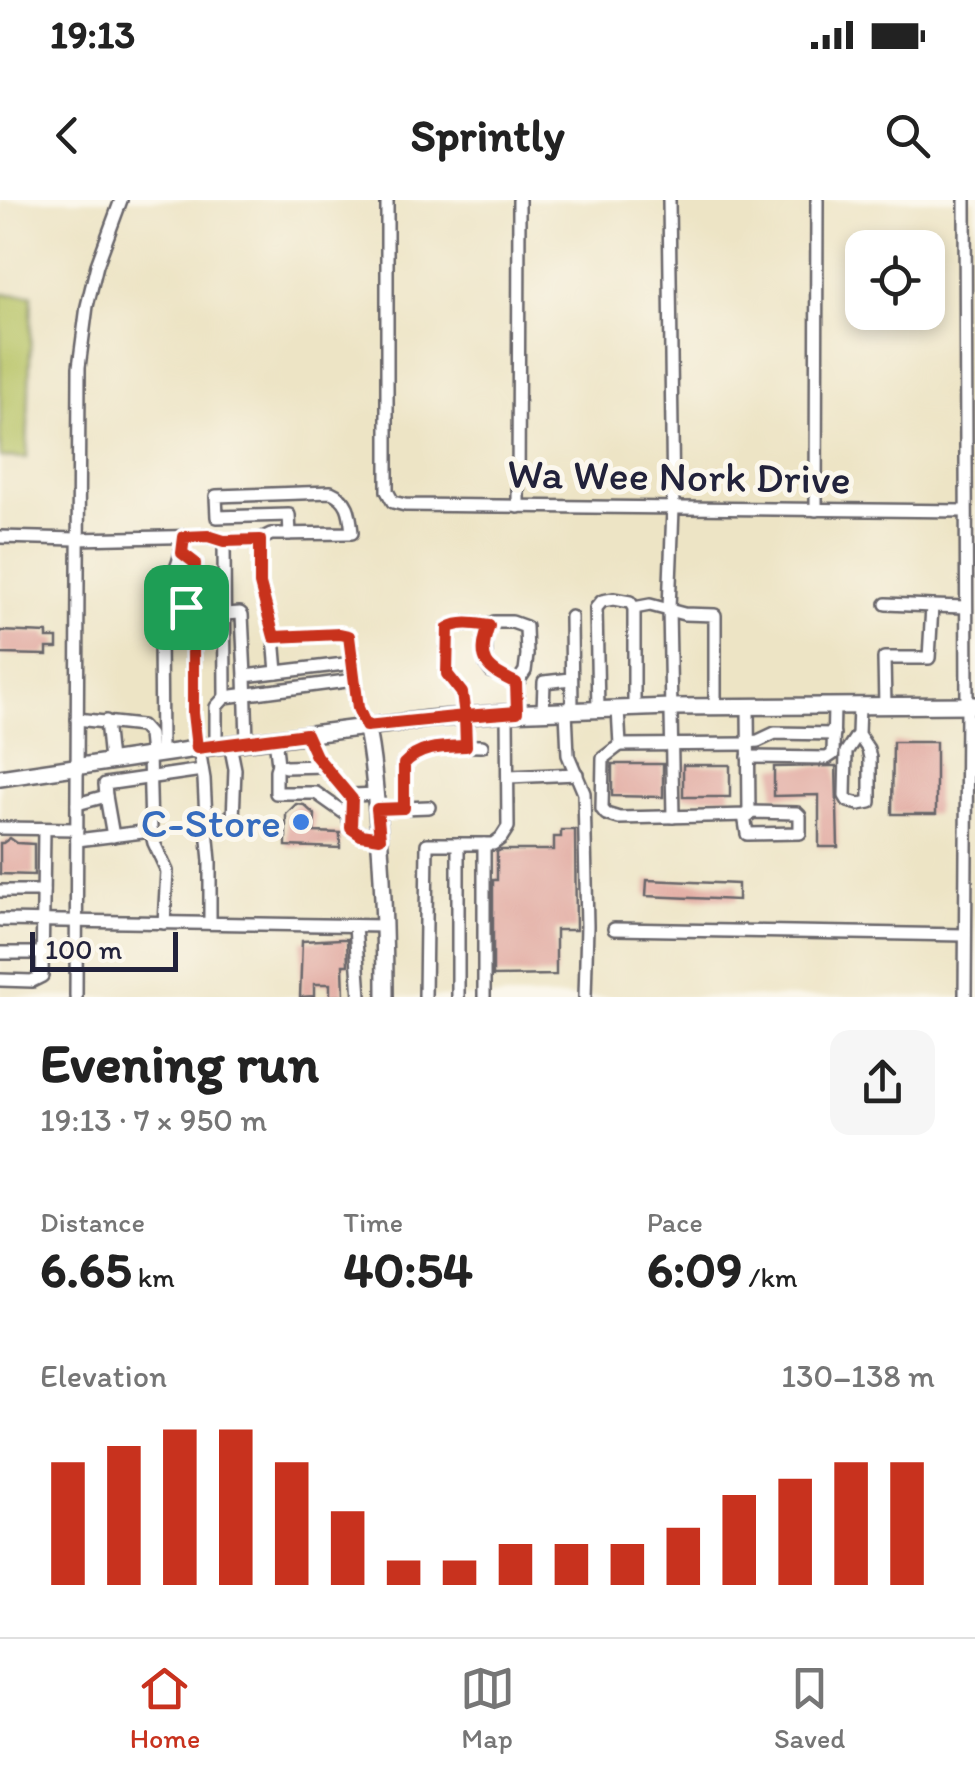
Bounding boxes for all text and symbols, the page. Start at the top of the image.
text: 19:13 [50,12,135,58]
icon: back [40,108,95,163]
text: Sprintly [410,108,565,162]
icon: search [880,108,935,163]
map controls [845,230,945,330]
button: locate [845,230,945,330]
street label: Wa Wee Nork Drive [507,448,851,504]
pin [144,565,229,650]
icon: arrive [159,580,214,635]
place label: C-Store [140,797,281,848]
marker: C-Store [290,811,312,833]
scale bar [30,927,178,971]
text: 100 m [45,932,122,966]
text: Evening run [40,1030,319,1096]
button: share [830,1030,935,1135]
text: 19:13 · 7 × 950 m [40,1101,267,1139]
text: Distance [40,1205,145,1239]
text: Time [343,1205,403,1239]
text: Pace [647,1205,703,1239]
text: 6.65 [40,1239,131,1300]
text: 40:54 [343,1239,473,1300]
text: 6:09 [647,1239,742,1300]
text: km [131,1260,175,1294]
text: /km [742,1260,797,1294]
text: Elevation [40,1357,167,1395]
text: 130–138 m [781,1357,935,1395]
tab: Home [130,1661,200,1755]
tab: Map [460,1661,515,1755]
tab: Saved [774,1661,845,1755]

